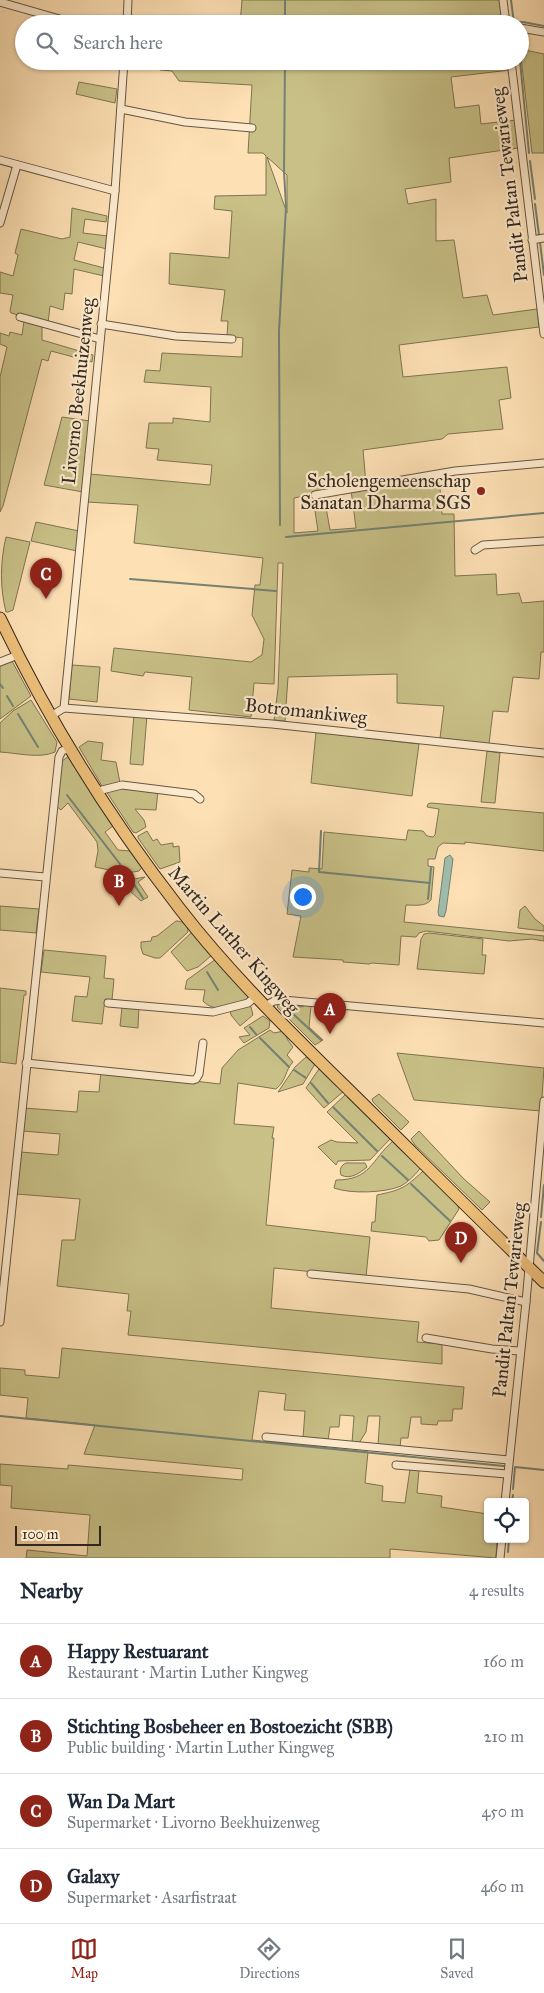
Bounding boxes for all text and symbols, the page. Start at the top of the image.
search box [15,15,529,70]
icon: search [33,29,61,57]
text: Search here [73,31,163,54]
street label: Pandit Paltan Tewarieweg [486,86,533,284]
street label: Livorno Beekhuizenweg [57,296,100,486]
place label: Scholengemeenschap Sanatan Dharma SGS [300,469,471,514]
marker: Scholengemeenschap Sanatan Dharma SGS [475,485,487,497]
pin: C [30,558,62,599]
street label: Botromankiweg [244,693,368,730]
street label: Martin Luther Kingweg [163,861,305,1020]
pin: B [103,865,135,906]
your location [290,884,316,910]
pin: A [314,993,346,1034]
street label: Pandit Paltan Tewarieweg [487,1201,532,1399]
pin: D [445,1222,477,1263]
map controls [484,1498,529,1543]
button: locate [484,1498,529,1543]
scale bar [15,1523,101,1546]
text: 100 m [22,1526,59,1543]
text: Nearby [20,1578,83,1604]
text: 4 results [469,1581,524,1600]
text: Happy Restuarant [67,1640,208,1663]
text: A [31,1652,41,1671]
text: 160 m [483,1652,524,1671]
text: Restaurant · Martin Luther Kingweg [67,1663,308,1682]
text: Stichting Bosbeheer en Bostoezicht (SBB) [67,1715,393,1738]
text: B [31,1727,41,1746]
text: 210 m [484,1727,524,1746]
text: Public building · Martin Luther Kingweg [67,1738,334,1757]
text: Wan Da Mart [67,1790,175,1813]
text: C [31,1802,41,1821]
text: 450 m [481,1802,524,1821]
text: Supermarket · Livorno Beekhuizenweg [67,1813,320,1832]
text: Galaxy [67,1865,119,1888]
text: D [30,1877,42,1896]
text: 460 m [481,1877,524,1896]
text: Supermarket · Asarfistraat [67,1888,237,1907]
tab: Map [70,1935,98,1982]
tab: Directions [239,1935,300,1982]
tab: Saved [440,1935,474,1982]

